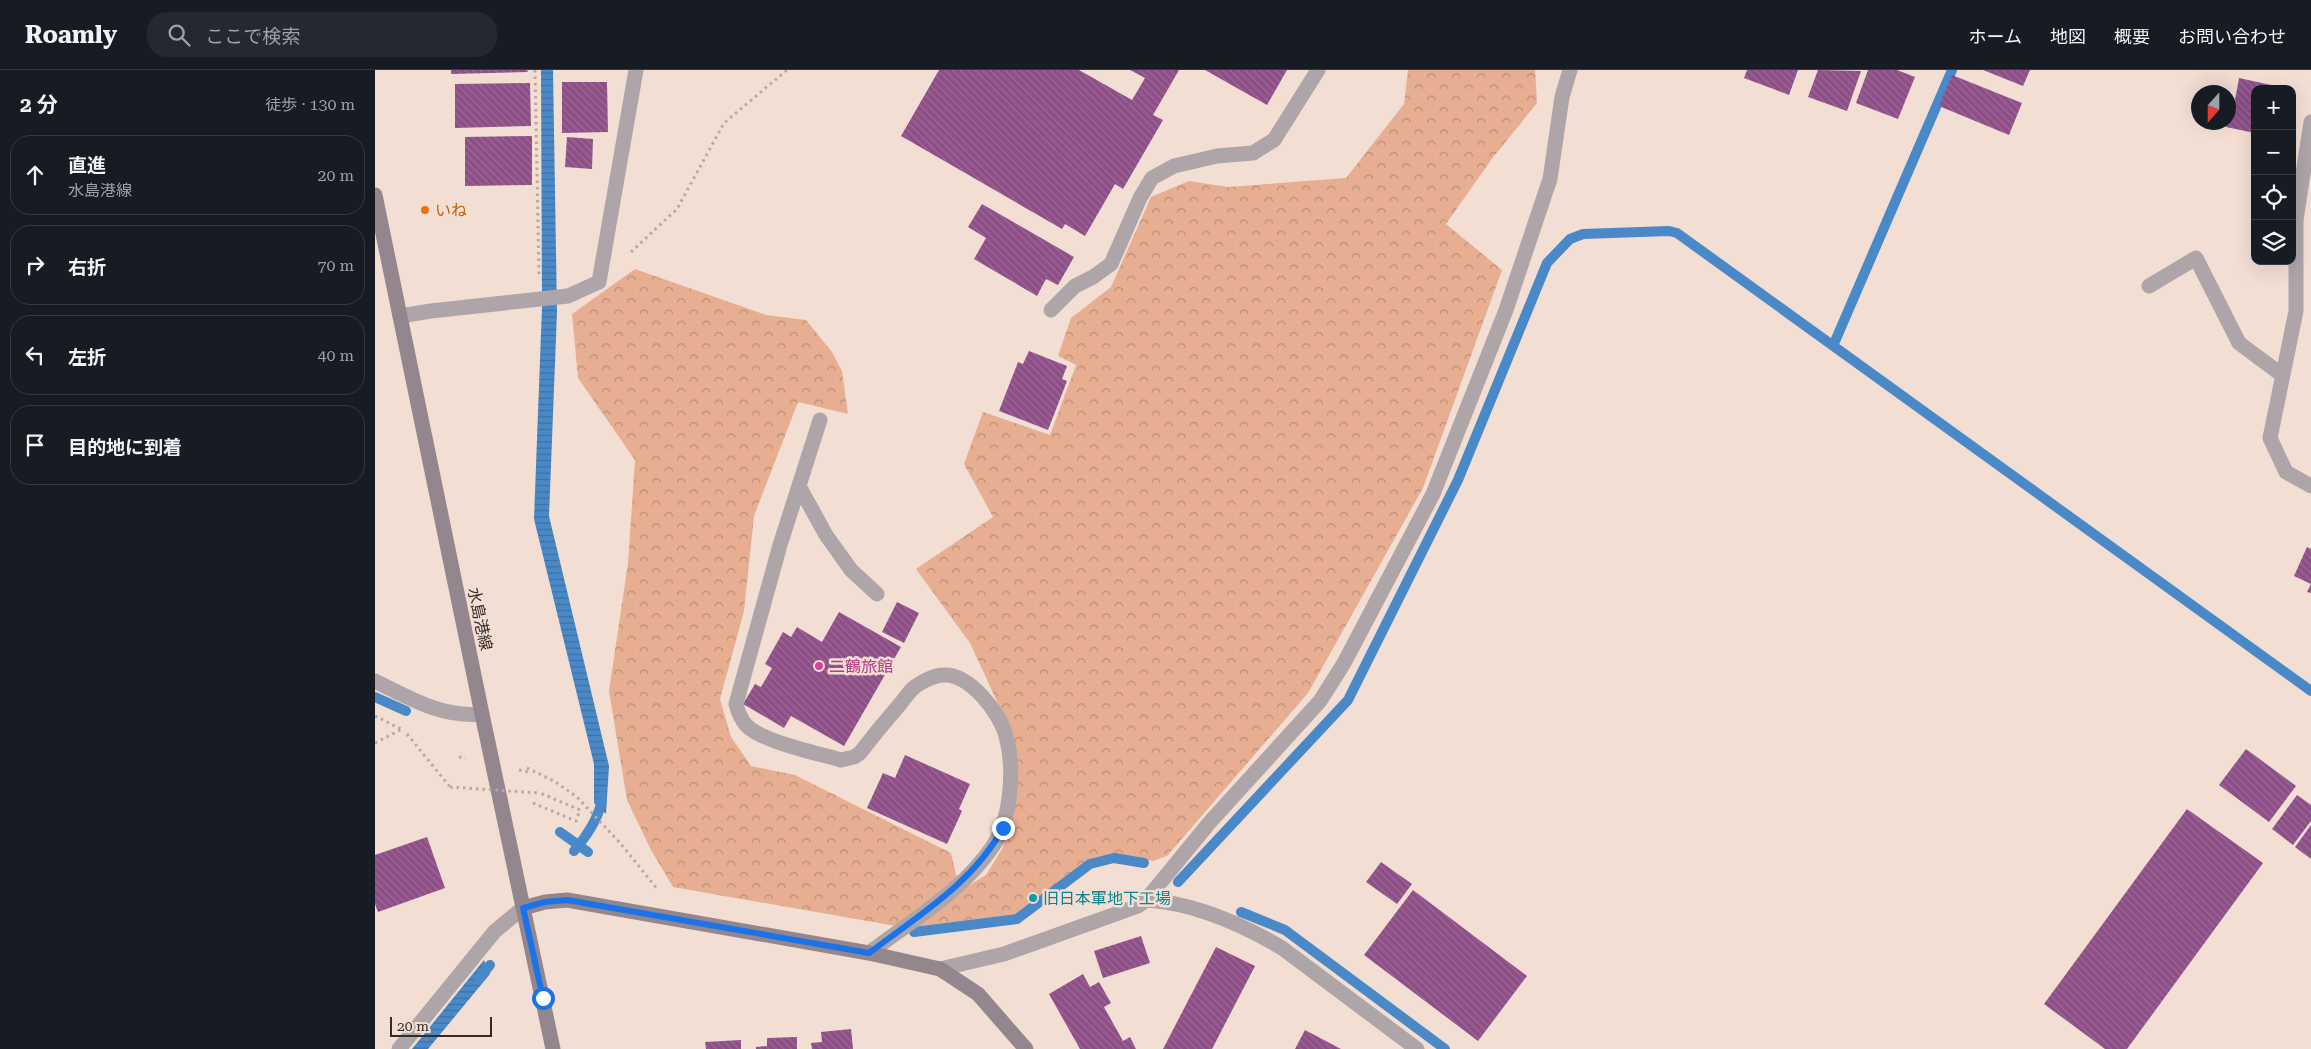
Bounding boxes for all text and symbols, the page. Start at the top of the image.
search box [147,12,497,57]
text: Roamly [25,21,117,49]
icon: search [165,21,193,49]
text: ここで検索 [205,25,300,48]
text: ホーム [1969,26,2022,47]
text: 地図 [2050,26,2086,47]
text: 概要 [2114,26,2150,47]
text: お問い合わせ [2178,26,2286,47]
north arrow [2191,85,2236,130]
map controls [2251,85,2296,265]
button: + [2251,85,2296,130]
text: 2 分 [20,93,58,117]
text: 徒歩 · 130 m [265,95,355,114]
button: − [2251,130,2296,175]
text: 直進 [68,154,106,177]
icon: ahead [21,161,49,189]
text: 20 m [317,166,354,185]
button: locate [2251,175,2296,220]
text: 水島港線 [68,181,132,200]
place label: いね [435,201,467,220]
marker: いね [419,204,431,216]
button: layers [2251,220,2296,265]
icon: right [21,251,49,279]
text: 右折 [68,256,106,279]
text: 70 m [317,256,354,275]
icon: left [21,341,49,369]
text: 左折 [68,346,106,369]
text: 40 m [317,346,354,365]
icon: arrive [21,431,49,459]
text: 目的地に到着 [68,436,182,459]
street label: 水島港線 [464,586,496,652]
place label: 二鶴旅館 [829,657,893,676]
marker: 二鶴旅館 [813,660,825,672]
route end [992,817,1015,840]
place label: 旧日本軍地下工場 [1043,889,1171,908]
marker: 旧日本軍地下工場 [1027,892,1039,904]
route start [532,987,555,1010]
scale bar [390,1014,493,1037]
text: 20 m [397,1018,429,1034]

